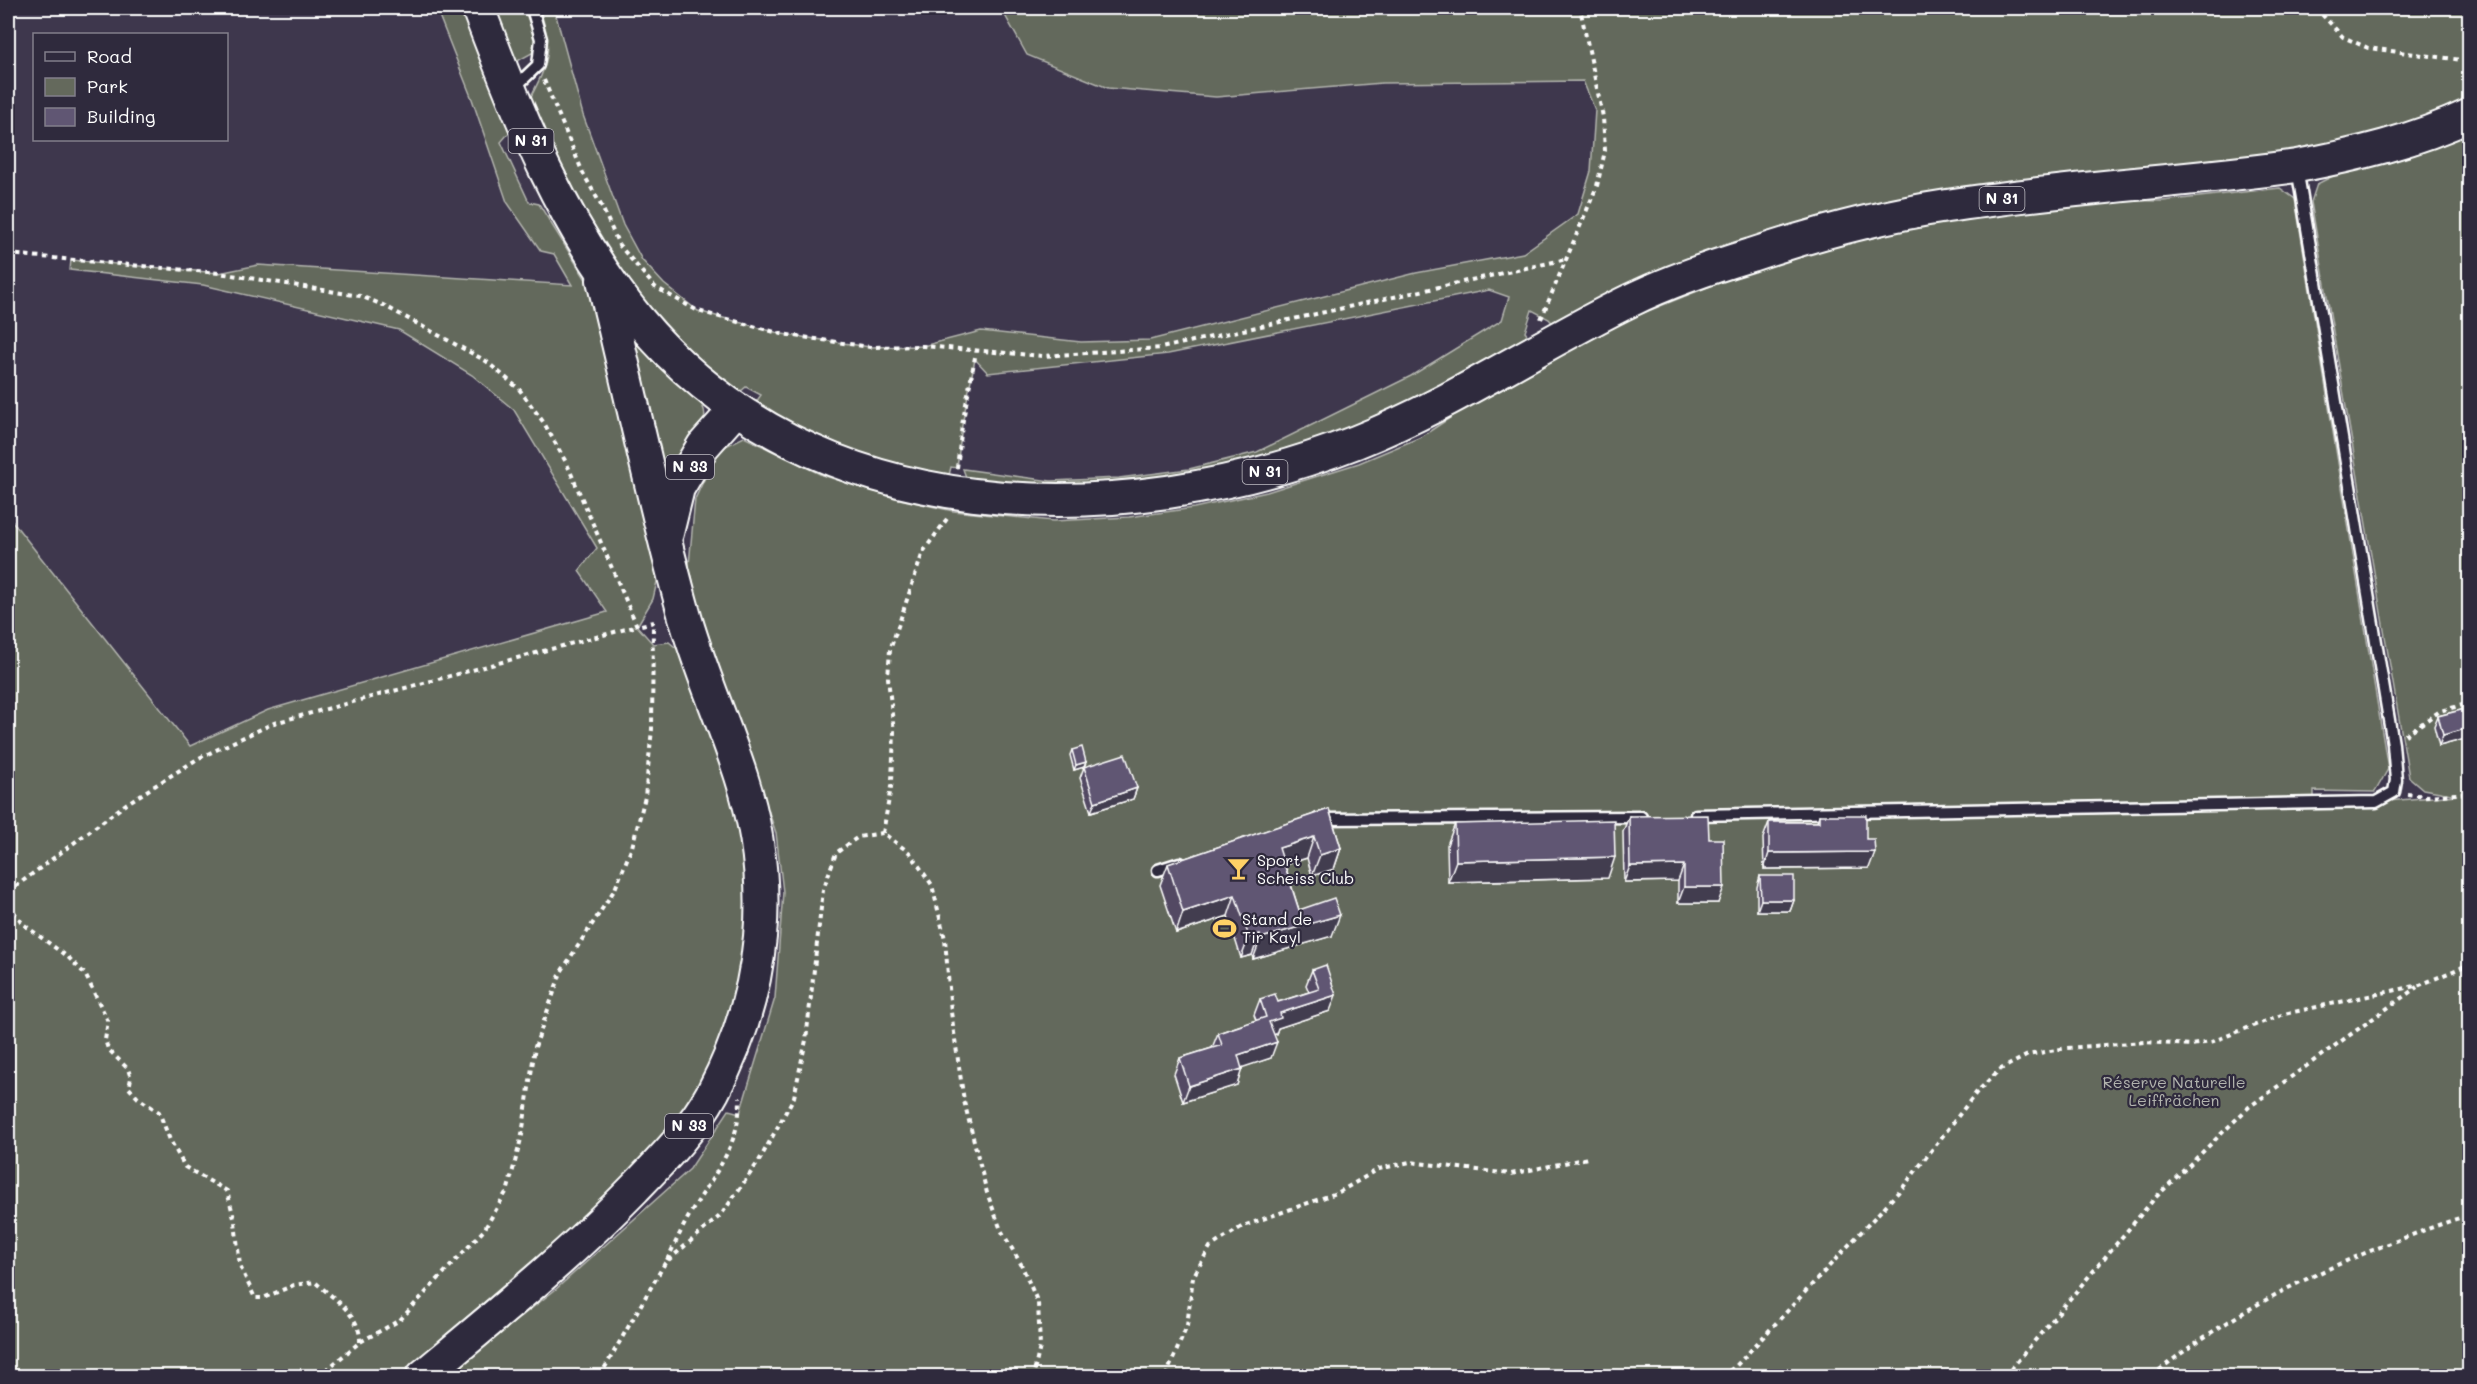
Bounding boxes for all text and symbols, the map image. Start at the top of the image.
legend [33,33,228,141]
text: Road [87,44,132,68]
text: Park [87,74,128,98]
text: Building [87,104,155,128]
road number: N 31 [508,129,554,153]
road number: N 31 [1980,187,2024,211]
road number: N 33 [666,455,714,479]
road number: N 31 [1242,460,1288,484]
place label: Sport Scheiss Club [1257,849,1354,888]
bar icon: Sport Scheiss Club [1226,856,1252,882]
place label: Stand de Tir Kayl [1242,908,1312,947]
sports icon: Stand de Tir Kayl [1211,915,1237,941]
park label: Réserve Naturelle Leiffrächen [2102,1071,2246,1110]
road number: N 33 [665,1114,713,1138]

